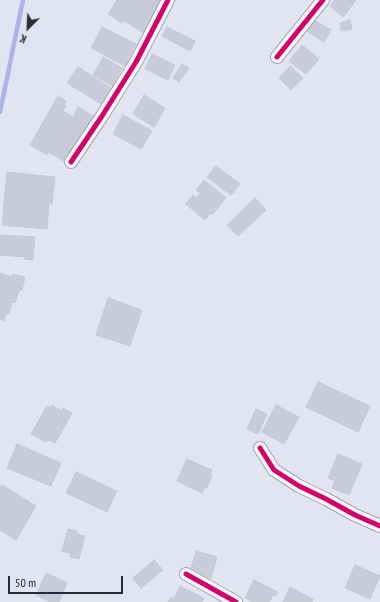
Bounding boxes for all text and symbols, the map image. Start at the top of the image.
north arrow [8,8,48,48]
text: K [18,31,29,47]
scale bar [10,568,125,594]
text: 50 m [15,575,36,590]

